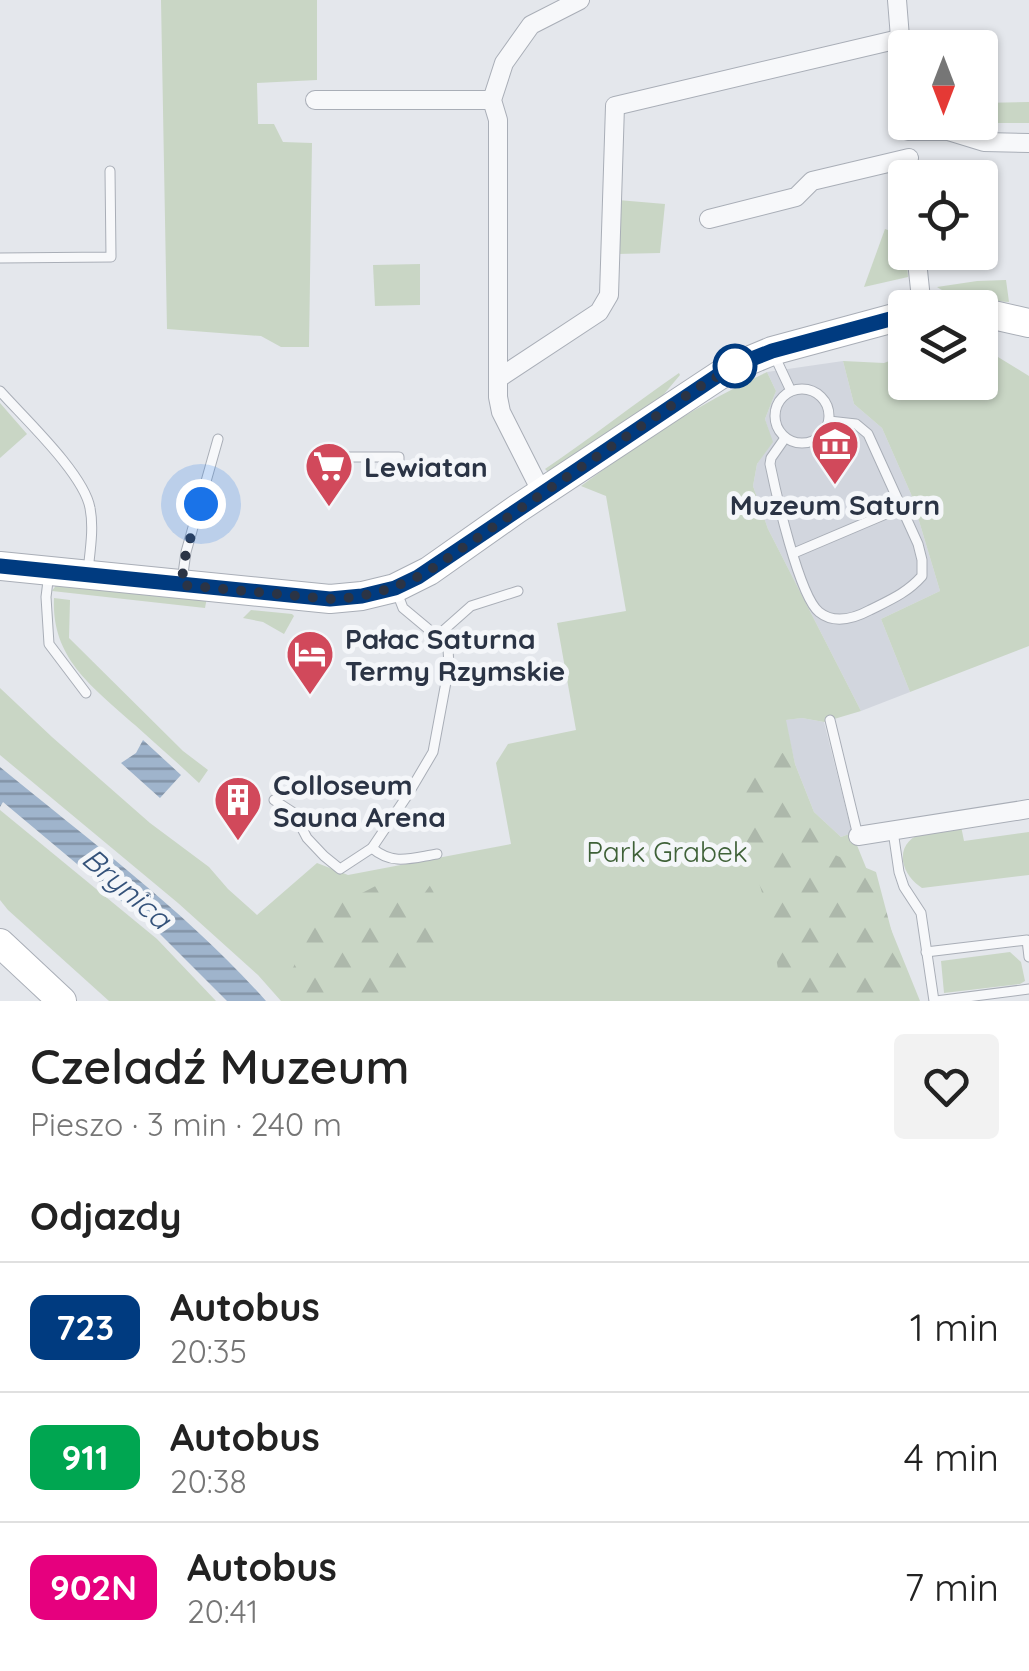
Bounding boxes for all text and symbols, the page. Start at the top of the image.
north arrow [888,30,998,140]
map controls [888,30,998,400]
button: locate [888,160,998,270]
button: layers [888,290,998,400]
unlabelled marker [714,345,756,387]
museum icon: Muzeum Saturn [809,418,861,486]
supermarket icon: Lewiatan [303,440,355,508]
place label: Lewiatan [364,449,488,484]
your location [176,479,226,529]
place label: Muzeum Saturn [730,487,940,522]
place label: Pałac Saturna Termy Rzymskie [345,621,565,688]
hotel icon: Pałac Saturna Termy Rzymskie [284,628,336,696]
place label: Colloseum Sauna Arena [273,767,446,834]
building icon: Colloseum Sauna Arena [212,774,264,842]
park label: Park Grabek [586,834,748,869]
water label: Brynica [75,839,181,938]
button: heart [894,1034,999,1139]
text: Czeladź Muzeum [30,1036,410,1096]
text: Pieszo · 3 min · 240 m [30,1104,342,1144]
text: Odjazdy [30,1192,182,1240]
text: Autobus [170,1283,320,1331]
text: 1 min [910,1303,999,1351]
text: 723 [56,1305,114,1349]
text: 20:35 [170,1331,247,1371]
text: Autobus [170,1413,320,1461]
text: 4 min [904,1433,999,1481]
text: 911 [61,1435,109,1479]
text: 20:38 [170,1461,247,1501]
text: Autobus [187,1543,337,1591]
text: 7 min [904,1563,999,1611]
text: 902N [50,1565,137,1609]
text: 20:41 [187,1591,258,1631]

